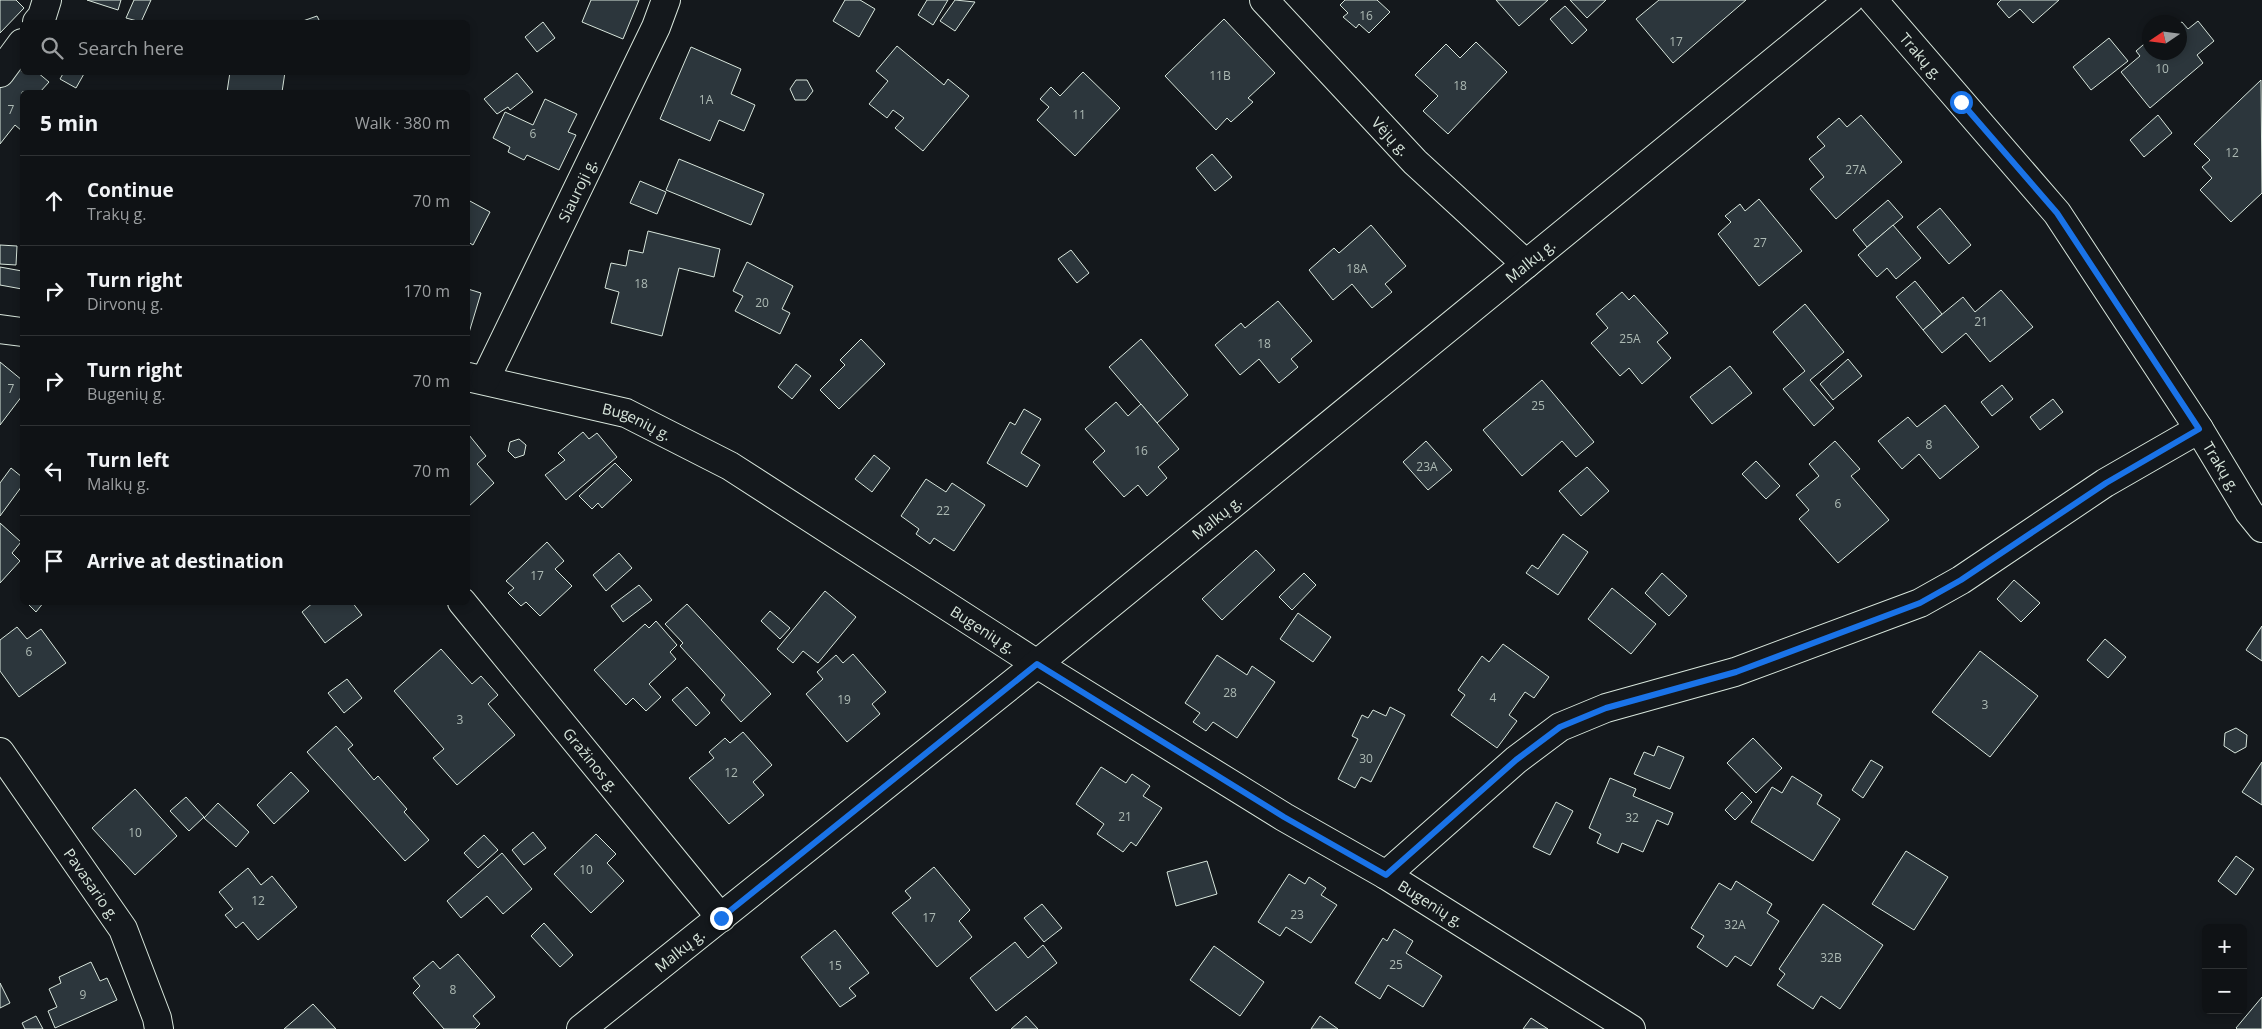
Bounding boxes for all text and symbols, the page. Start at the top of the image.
house number: 16 [1359,7,1373,24]
north arrow [2142,15,2187,60]
search box [20,20,470,75]
street label: Trakų g. [1896,28,1947,84]
house number: 17 [1669,33,1683,50]
icon: search [38,34,66,62]
text: Search here [78,35,184,61]
house number: 10 [2155,60,2169,77]
house number: 11B [1209,67,1231,84]
house number: 18 [1453,77,1467,94]
house number: 1A [699,91,714,108]
route start [1950,91,1973,114]
house number: 7 [8,101,15,118]
house number: 11 [1072,106,1086,123]
text: 5 min [40,109,98,137]
text: Walk · 380 m [355,112,450,134]
street label: Vėjų g. [1368,112,1414,160]
house number: 6 [530,125,537,142]
house number: 12 [2225,144,2239,161]
street label: Siauroji g. [553,155,601,225]
house number: 27A [1845,161,1867,178]
text: Continue [87,177,174,203]
icon: ahead [40,187,68,215]
text: 70 m [413,190,450,212]
text: Trakų g. [87,203,147,225]
street label: Malkų g. [1501,234,1559,287]
house number: 27 [1753,234,1767,251]
house number: 18A [1346,260,1368,277]
text: Turn right [87,267,182,293]
house number: 18 [634,275,648,292]
icon: right [40,277,68,305]
text: 170 m [404,280,450,302]
text: Dirvonų g. [87,293,163,315]
house number: 20 [755,294,769,311]
house number: 21 [1974,313,1988,330]
house number: 25A [1619,330,1641,347]
house number: 18 [1257,335,1271,352]
text: Turn right [87,357,182,383]
icon: right [40,367,68,395]
text: 70 m [413,370,450,392]
house number: 7 [8,380,15,397]
text: Bugenių g. [87,383,166,405]
house number: 25 [1531,397,1545,414]
street label: Bugenių g. [600,398,675,445]
house number: 8 [1926,436,1933,453]
street label: Trakų g. [2199,438,2245,496]
house number: 16 [1134,442,1148,459]
text: Turn left [87,447,169,473]
icon: left [40,457,68,485]
house number: 23A [1416,458,1438,475]
text: 70 m [413,460,450,482]
text: Malkų g. [87,473,150,495]
street label: Malkų g. [1187,491,1246,544]
house number: 6 [1835,495,1842,512]
house number: 22 [936,502,950,519]
icon: arrive [40,547,68,575]
text: Arrive at destination [87,548,284,574]
house number: 17 [530,567,544,584]
street label: Bugenių g. [947,601,1020,658]
house number: 6 [26,643,33,660]
house number: 28 [1223,684,1237,701]
house number: 4 [1490,689,1497,706]
house number: 19 [837,691,851,708]
house number: 3 [1982,696,1989,713]
house number: 3 [457,711,464,728]
street label: Gražinos g. [559,723,624,796]
house number: 30 [1359,750,1373,767]
house number: 12 [724,764,738,781]
house number: 21 [1118,808,1132,825]
house number: 32 [1625,809,1639,826]
house number: 10 [128,824,142,841]
street label: Pavasario g. [60,844,124,924]
house number: 10 [579,861,593,878]
street label: Bugenių g. [1394,875,1467,931]
house number: 12 [251,892,265,909]
house number: 23 [1290,906,1304,923]
route end [710,907,733,930]
house number: 17 [922,909,936,926]
house number: 32A [1724,916,1746,933]
street label: Malkų g. [650,924,709,976]
map controls [2202,924,2247,1014]
button: + [2202,924,2247,969]
house number: 32B [1820,949,1842,966]
house number: 25 [1389,956,1403,973]
house number: 15 [828,957,842,974]
button: − [2202,969,2247,1014]
house number: 8 [450,981,457,998]
house number: 9 [80,986,87,1003]

